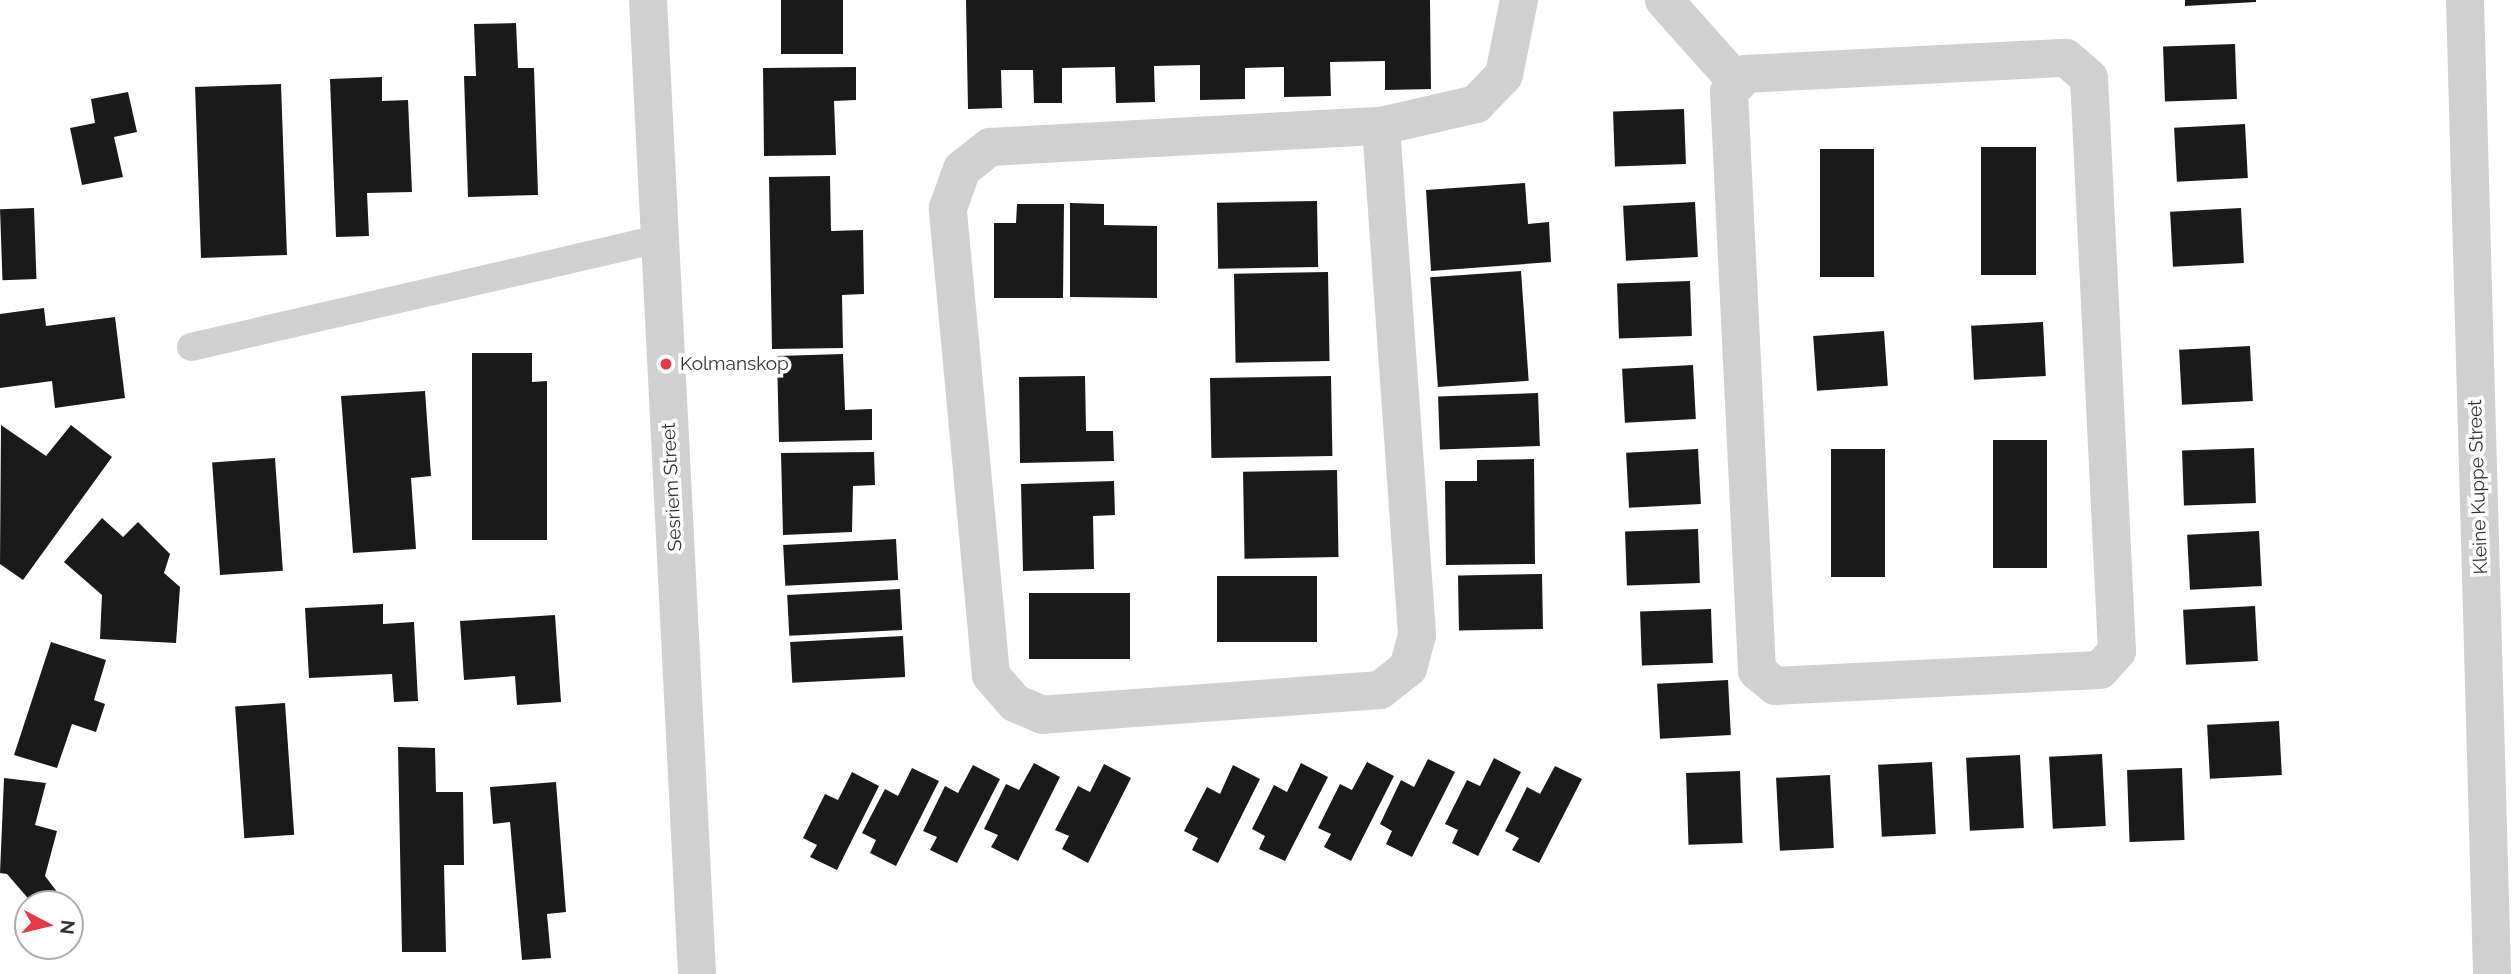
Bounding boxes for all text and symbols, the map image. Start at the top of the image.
place label: Kolmanskop [680,353,789,375]
marker: Kolmanskop [658,356,674,372]
street label: Kleine Kuppe Street [2464,399,2492,575]
street label: Sesriem Street [657,422,687,552]
north arrow [14,890,84,960]
text: N [56,919,80,936]

